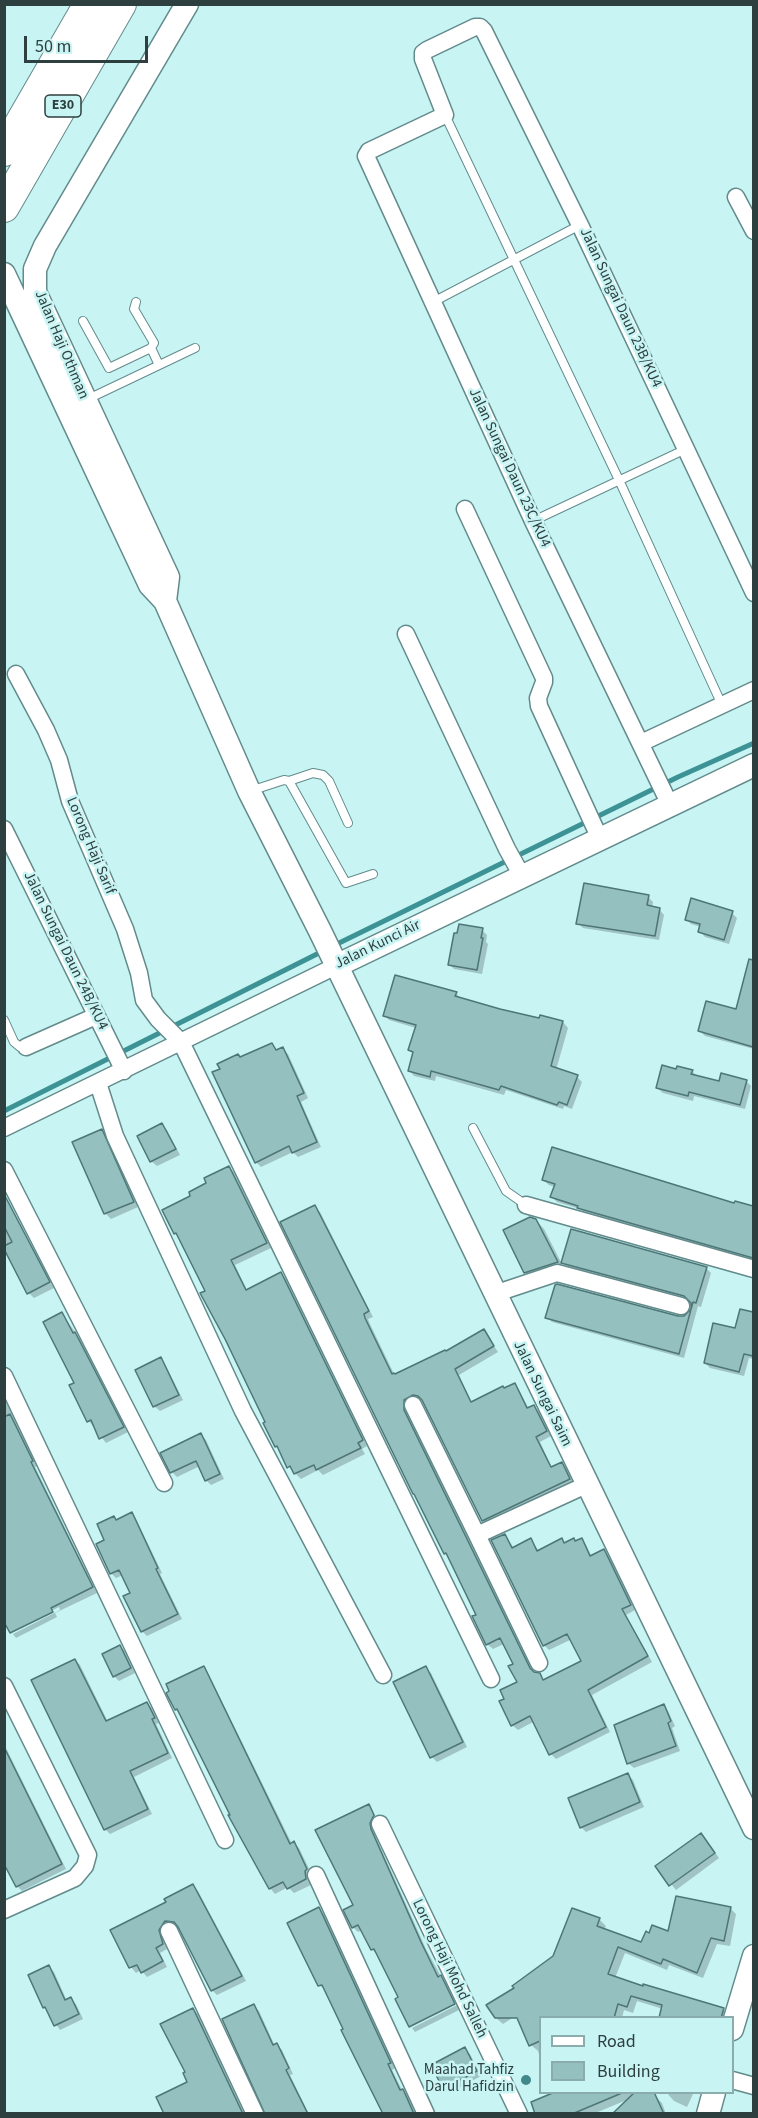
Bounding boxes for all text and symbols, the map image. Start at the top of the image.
scale bar [27,24,152,62]
text: 50 m [35,34,71,59]
road number: E30 [45,95,81,117]
street label: Jalan Sungai Daun 23B/KU4 [575,225,665,391]
street label: Jalan Haji Othman [30,288,92,402]
street label: Jalan Sungai Daun 23C/KU4 [464,385,554,551]
street label: Lorong Haji Sarif [61,795,119,897]
street label: Jalan Sungai Daun 24B/KU4 [19,869,111,1033]
street label: Jalan Kunci Air [332,917,424,973]
street label: Jalan Sungai Saim [509,1338,575,1450]
street label: Lorong Haji Mohd Salleh [408,1897,490,2041]
legend [539,2016,734,2094]
text: Road [597,2029,636,2054]
text: Building [597,2059,660,2084]
place label: Maahad Tahfiz Darul Hafidzin [424,2062,514,2097]
marker: Maahad Tahfiz Darul Hafidzin [519,2073,533,2087]

